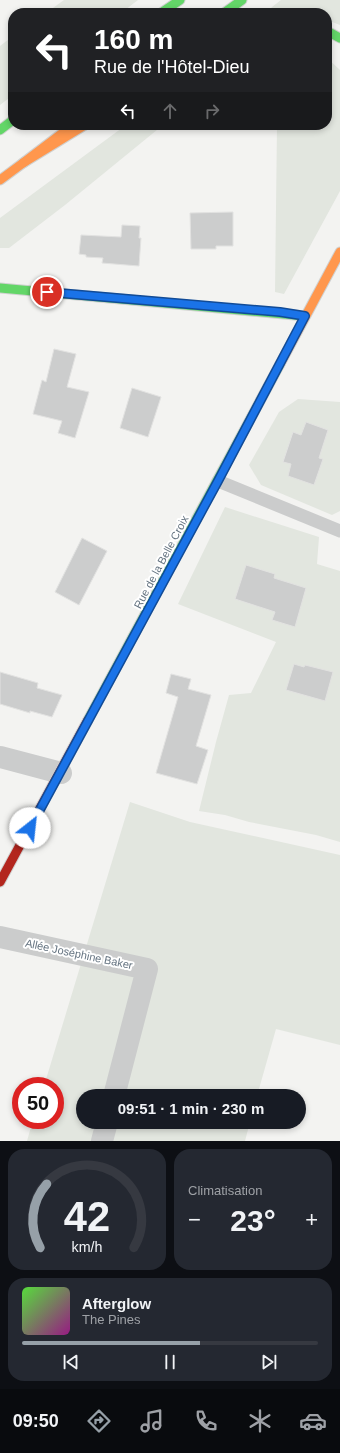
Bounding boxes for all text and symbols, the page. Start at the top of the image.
icon: left [28,24,80,76]
text: 160 m [94,24,173,55]
text: Rue de l'Hôtel-Dieu [94,57,250,77]
icon: left [117,100,139,122]
icon: ahead [159,100,181,122]
icon: right [201,100,223,122]
pin [30,275,64,309]
icon: arrive [36,281,58,303]
street label: Rue de la Belle Croix [131,513,191,610]
position arrow [9,807,51,849]
street label: Allée Joséphine Baker [24,937,134,971]
speed limit sign: 50 [12,1077,64,1129]
text: 09:51 · 1 min · 230 m [118,1100,264,1117]
text: Climatisation [188,1183,262,1198]
text: 42 [64,1192,110,1239]
text: 23° [230,1204,276,1237]
text: − [188,1207,201,1232]
text: + [305,1207,318,1232]
text: km/h [72,1238,103,1254]
text: Afterglow [82,1295,151,1312]
text: The Pines [82,1312,141,1327]
icon: previous [60,1351,82,1373]
icon: pause [159,1351,181,1373]
icon: next [258,1351,280,1373]
icon: directions [85,1407,113,1435]
icon: music [138,1407,166,1435]
icon: phone [192,1407,220,1435]
icon: climate [246,1407,274,1435]
icon: car [299,1407,327,1435]
text: 09:50 [13,1411,59,1431]

